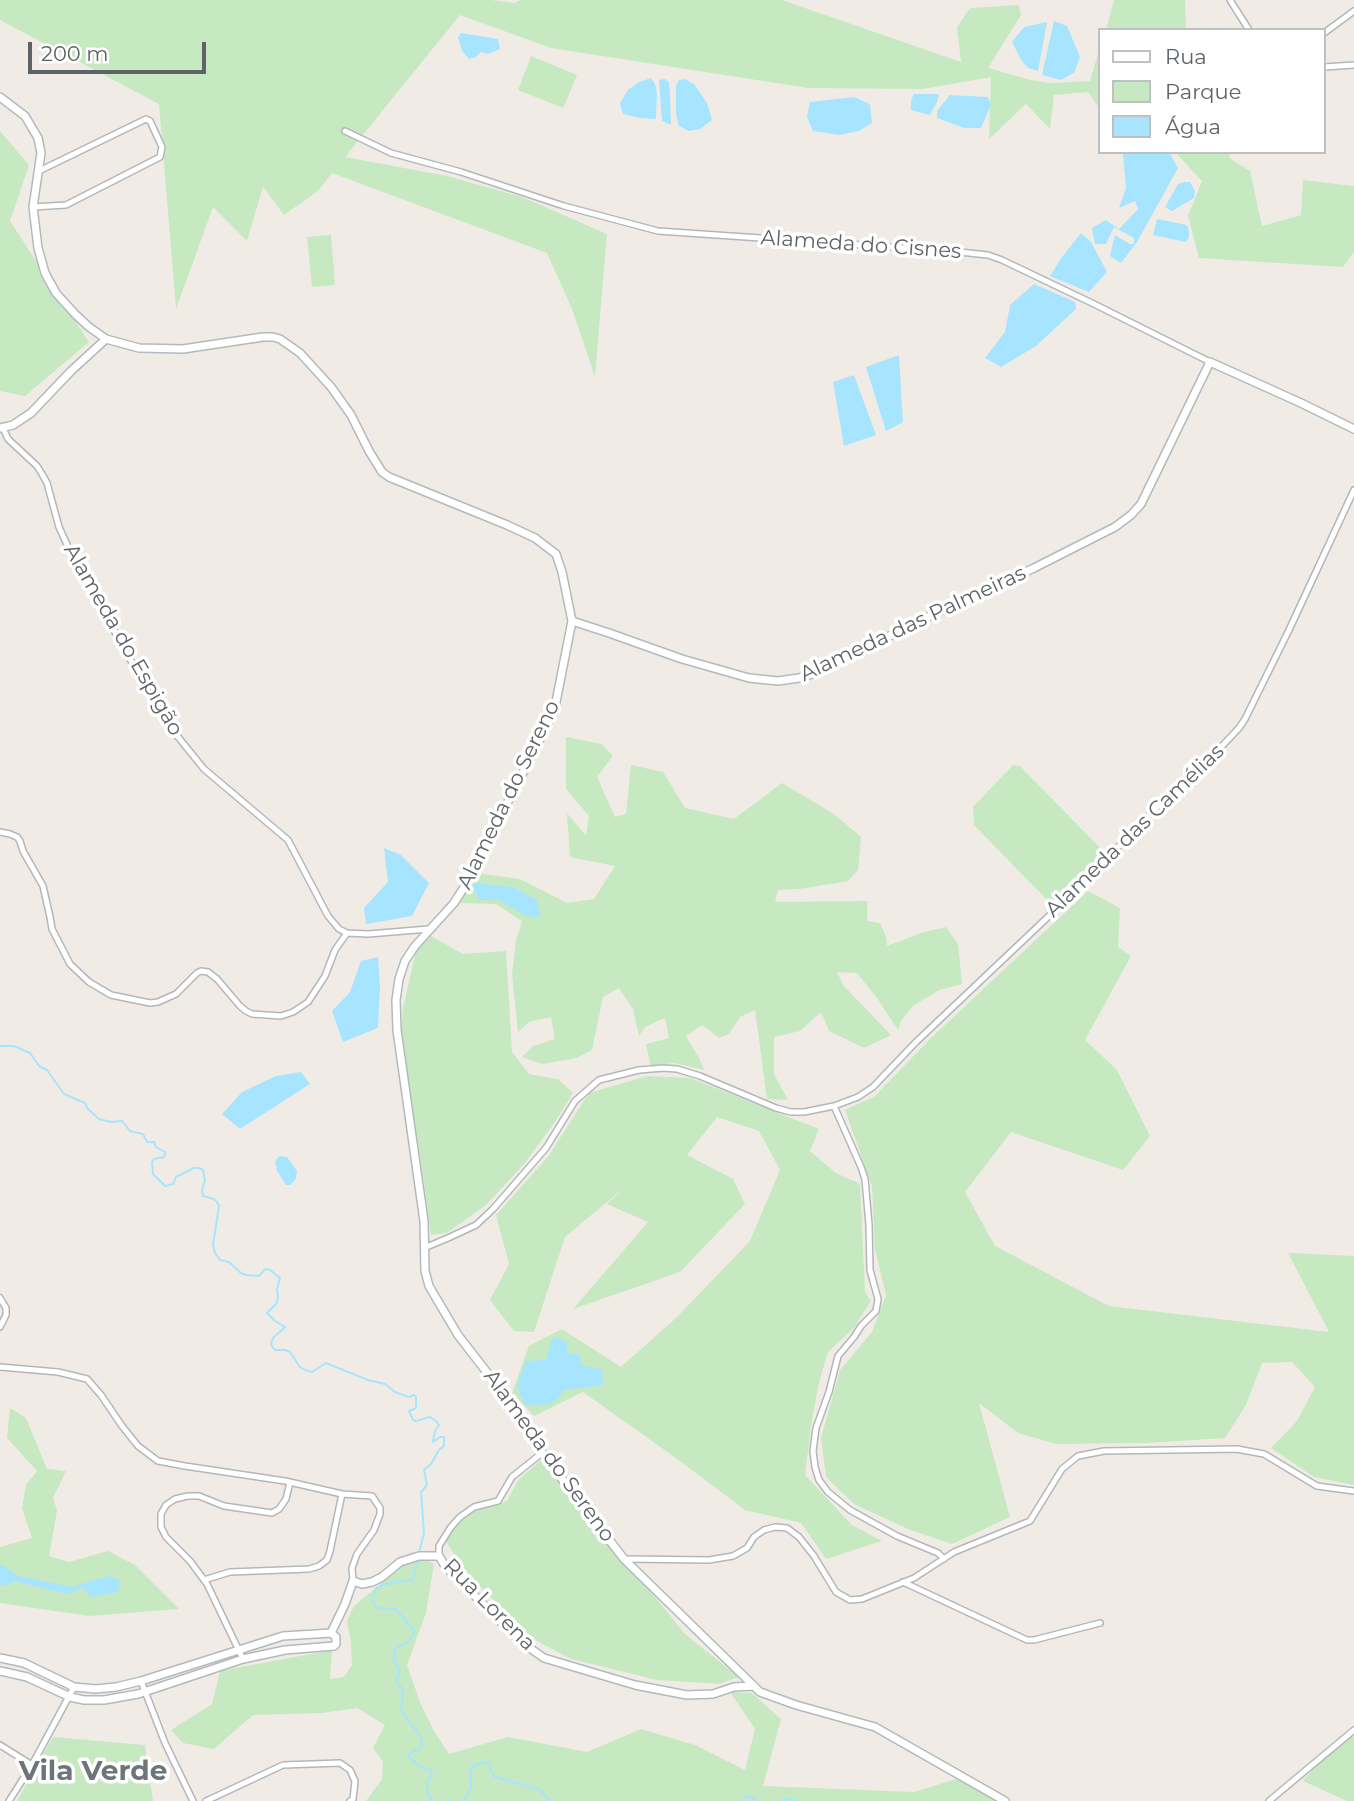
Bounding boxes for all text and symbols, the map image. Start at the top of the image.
scale bar [32,28,210,72]
legend [1098,28,1326,154]
text: 200 m [41,41,108,66]
text: Rua [1165,44,1207,69]
text: Parque [1165,79,1241,104]
text: Água [1165,114,1221,139]
street label: Alameda do Cisnes [760,225,962,265]
street label: Alameda do Espigão [58,540,188,740]
street label: Alameda das Palmeiras [796,561,1030,687]
street label: Alameda do Sereno [452,696,566,894]
street label: Alameda das Camélias [1040,739,1230,923]
street label: Alameda do Sereno [478,1365,620,1547]
street label: Rua Lorena [438,1554,540,1656]
district label: Vila Verde [19,1755,167,1789]

